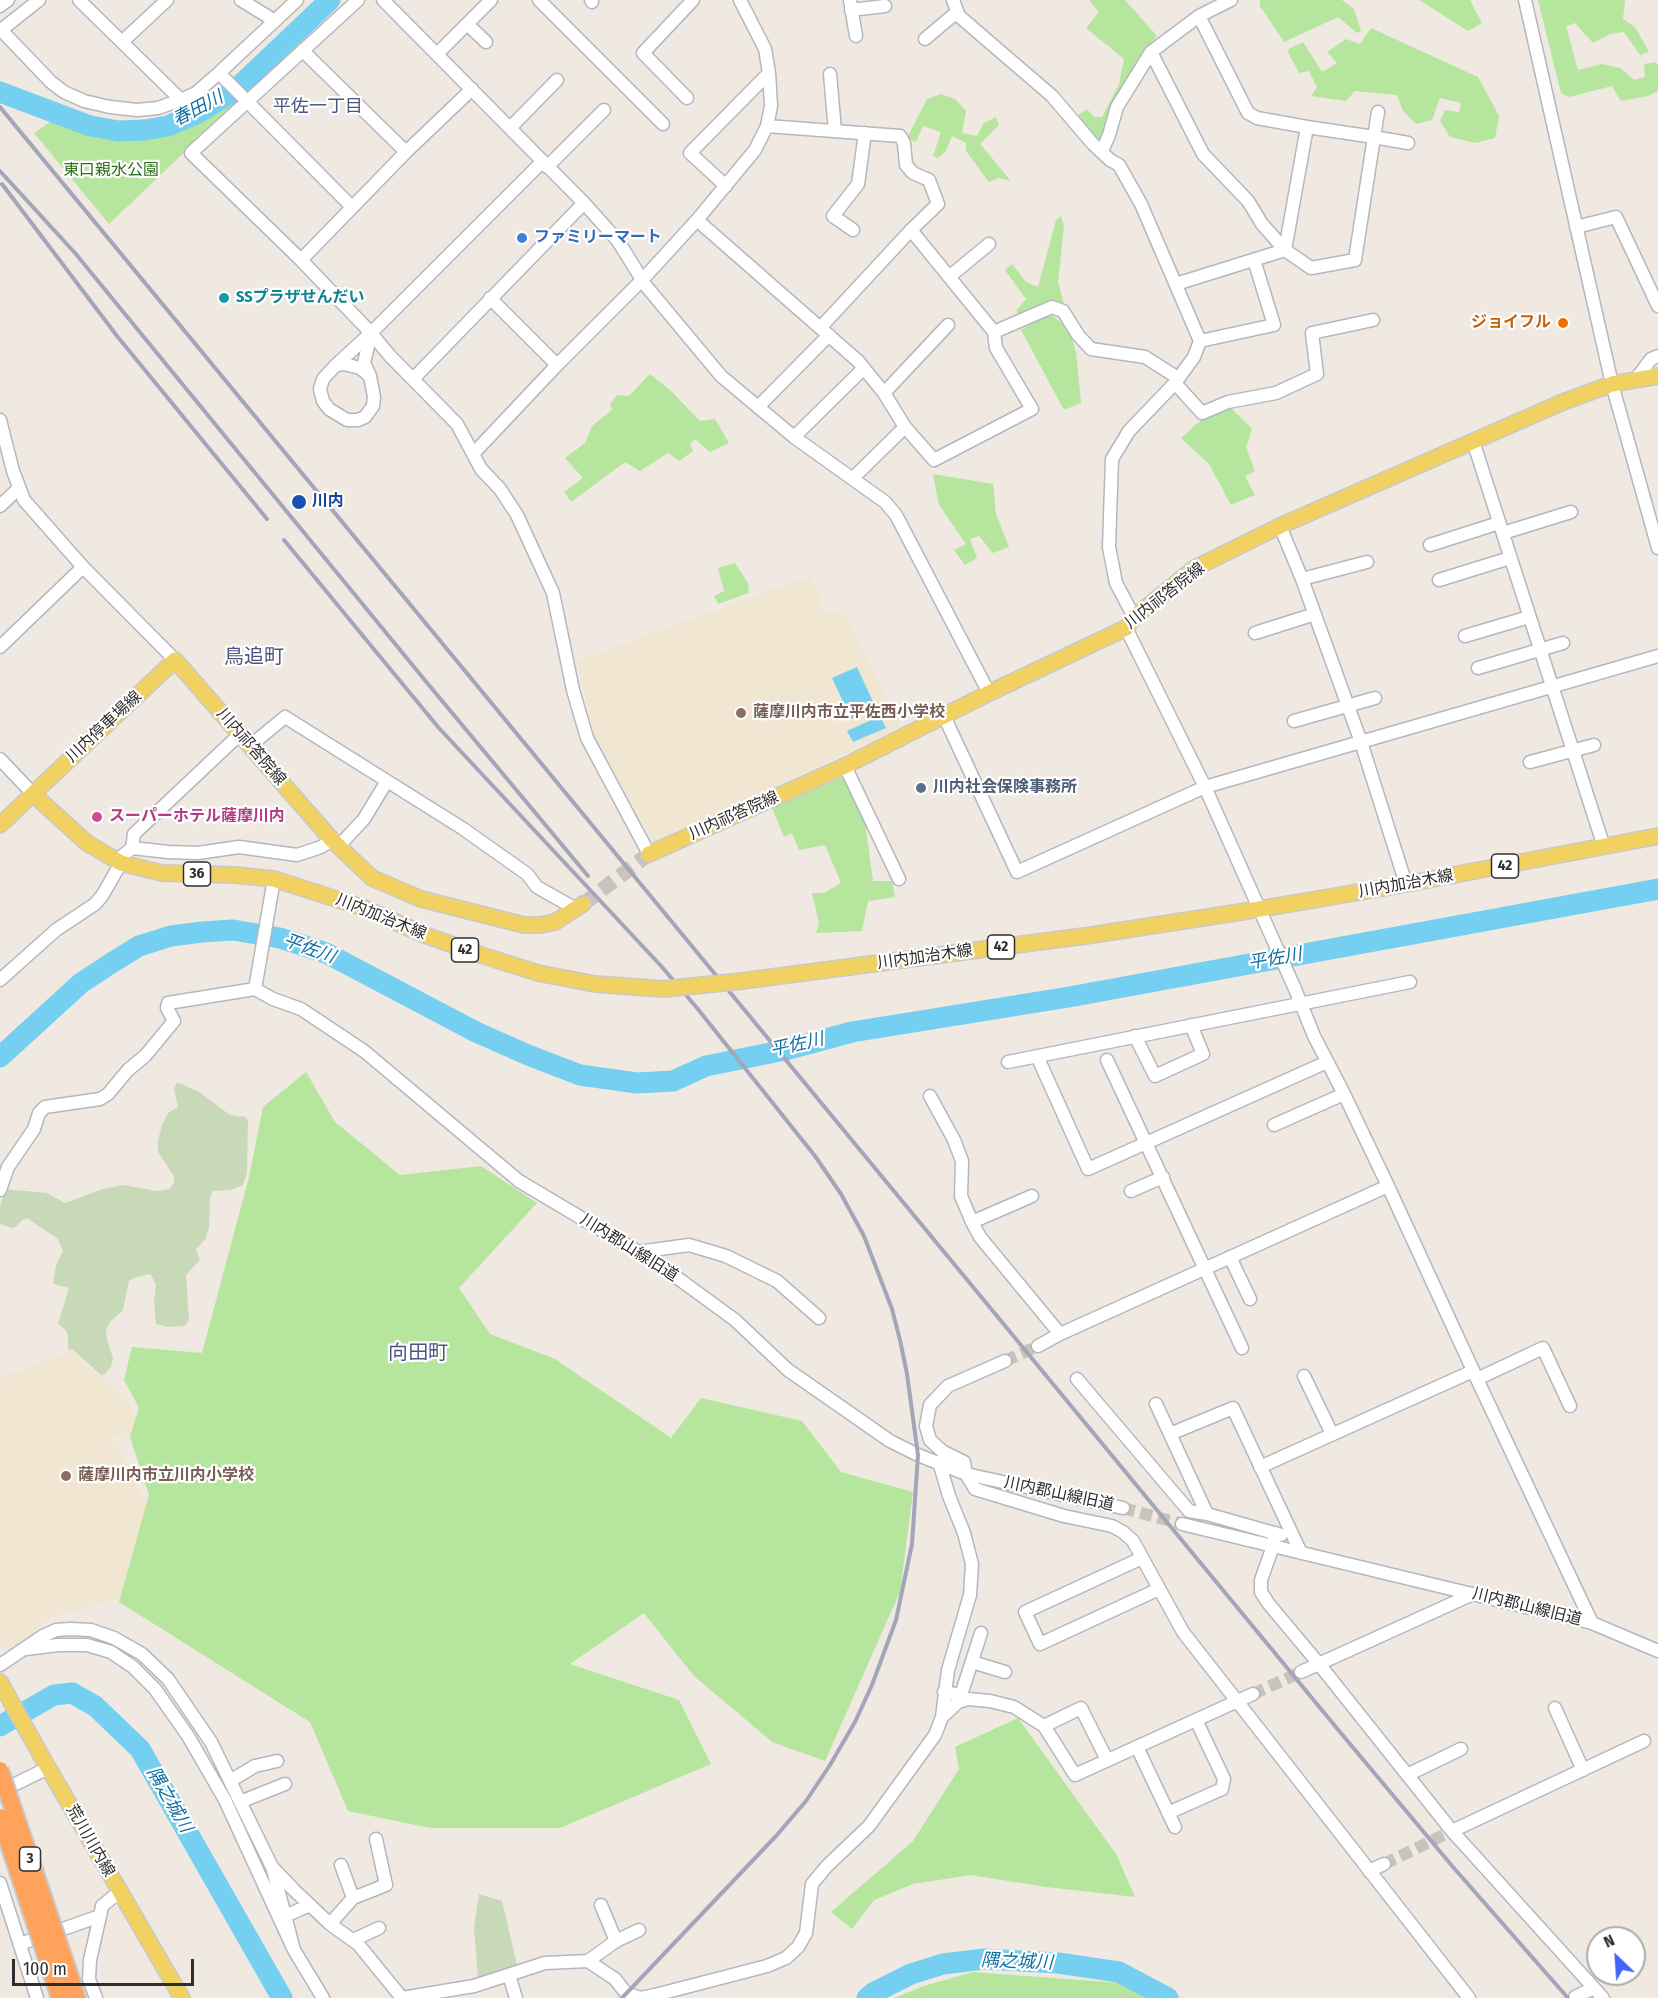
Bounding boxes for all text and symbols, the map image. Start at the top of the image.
water label: 春田川 [169,87,227,131]
district label: 平佐一丁目 [273,96,363,118]
park label: 東口親水公園 [63,161,159,181]
place label: ファミリーマート [534,228,662,248]
marker: ファミリーマート [515,231,529,245]
place label: SSプラザせんだい [236,288,364,308]
marker: SSプラザせんだい [217,291,231,305]
place label: ジョイフル [1471,313,1551,333]
marker: ジョイフル [1556,316,1570,330]
place label: 川内 [312,492,344,512]
marker: 川内 [290,493,308,511]
street label: 川内祁答院線 [1121,559,1209,633]
district label: 鳥追町 [224,645,284,669]
street label: 川内停車場線 [62,687,146,767]
place label: 薩摩川内市立平佐西小学校 [753,703,945,723]
street label: 川内祁答院線 [212,704,290,790]
marker: 薩摩川内市立平佐西小学校 [734,706,748,720]
place label: 川内社会保険事務所 [933,778,1077,798]
marker: 川内社会保険事務所 [914,781,928,795]
street label: 川内祁答院線 [686,788,782,844]
place label: スーパーホテル薩摩川内 [109,807,285,827]
marker: スーパーホテル薩摩川内 [90,810,104,824]
road number: 42 [1492,854,1518,878]
road number: 36 [184,862,210,886]
street label: 川内加治木線 [1357,866,1455,902]
street label: 川内加治木線 [333,890,429,944]
water label: 平佐川 [280,930,338,968]
road number: 42 [988,935,1014,959]
road number: 42 [452,938,478,962]
street label: 川内加治木線 [876,941,974,973]
water label: 平佐川 [1247,944,1303,974]
water label: 平佐川 [768,1028,826,1062]
street label: 川内郡山線旧道 [576,1210,682,1286]
district label: 向田町 [388,1341,448,1365]
place label: 薩摩川内市立川内小学校 [78,1466,254,1486]
marker: 薩摩川内市立川内小学校 [59,1469,73,1483]
street label: 川内郡山線旧道 [1002,1473,1116,1515]
street label: 川内郡山線旧道 [1470,1584,1584,1630]
water label: 隅之城川 [142,1763,196,1837]
street label: 荒川川内線 [62,1802,118,1880]
road number: 3 [20,1847,40,1871]
north arrow [1586,1926,1646,1986]
text: N [1601,1930,1617,1952]
scale bar [15,1947,196,1985]
water label: 隅之城川 [981,1950,1053,1974]
text: 100 m [23,1958,67,1980]

